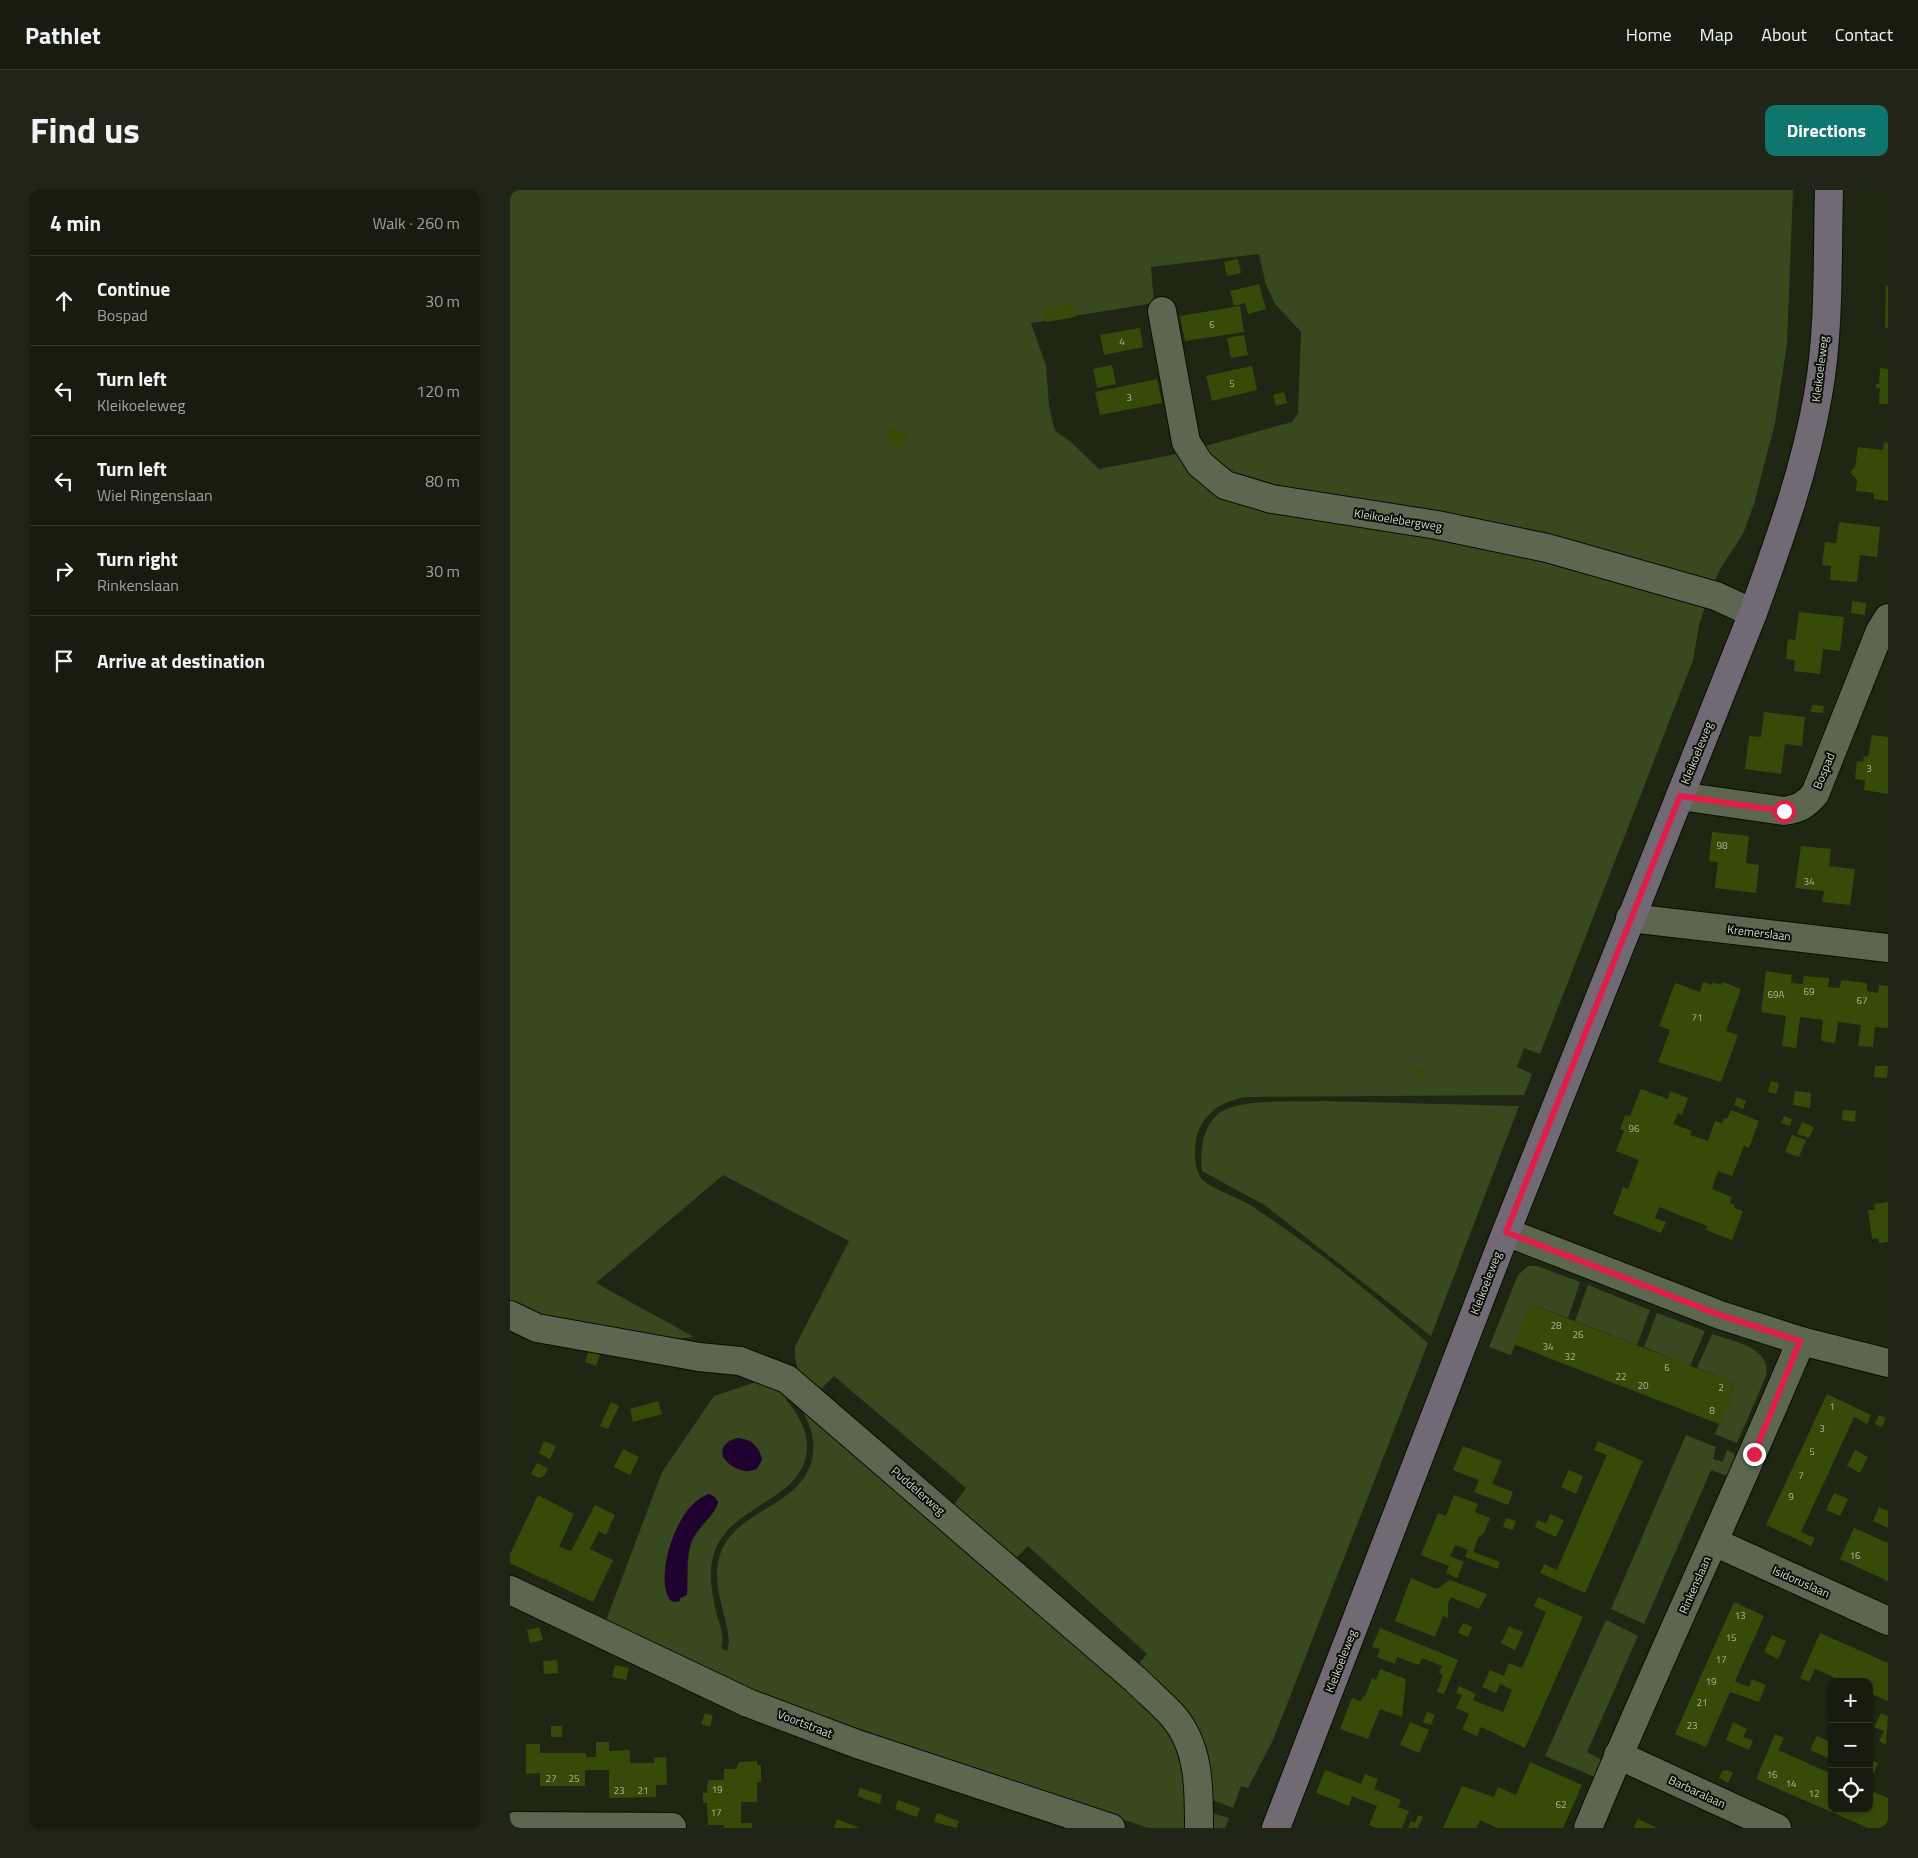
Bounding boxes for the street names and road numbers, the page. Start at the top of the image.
street label: Kleikoeleweg [1806,335,1833,403]
street label: Kleikoelebergweg [1353,503,1444,536]
street label: Kleikoeleweg [1675,718,1718,787]
street label: Bospad [1808,750,1839,792]
street label: Kremerslaan [1726,919,1792,946]
street label: Kleikoeleweg [1465,1248,1506,1317]
street label: Puddelerweg [887,1462,950,1520]
street label: Rinkenslaan [1673,1553,1716,1617]
street label: Isidoruslaan [1769,1560,1833,1603]
street label: Kleikoeleweg [1320,1626,1361,1695]
street label: Voortstraat [775,1704,836,1743]
street label: Barbaralaan [1665,1770,1729,1813]

